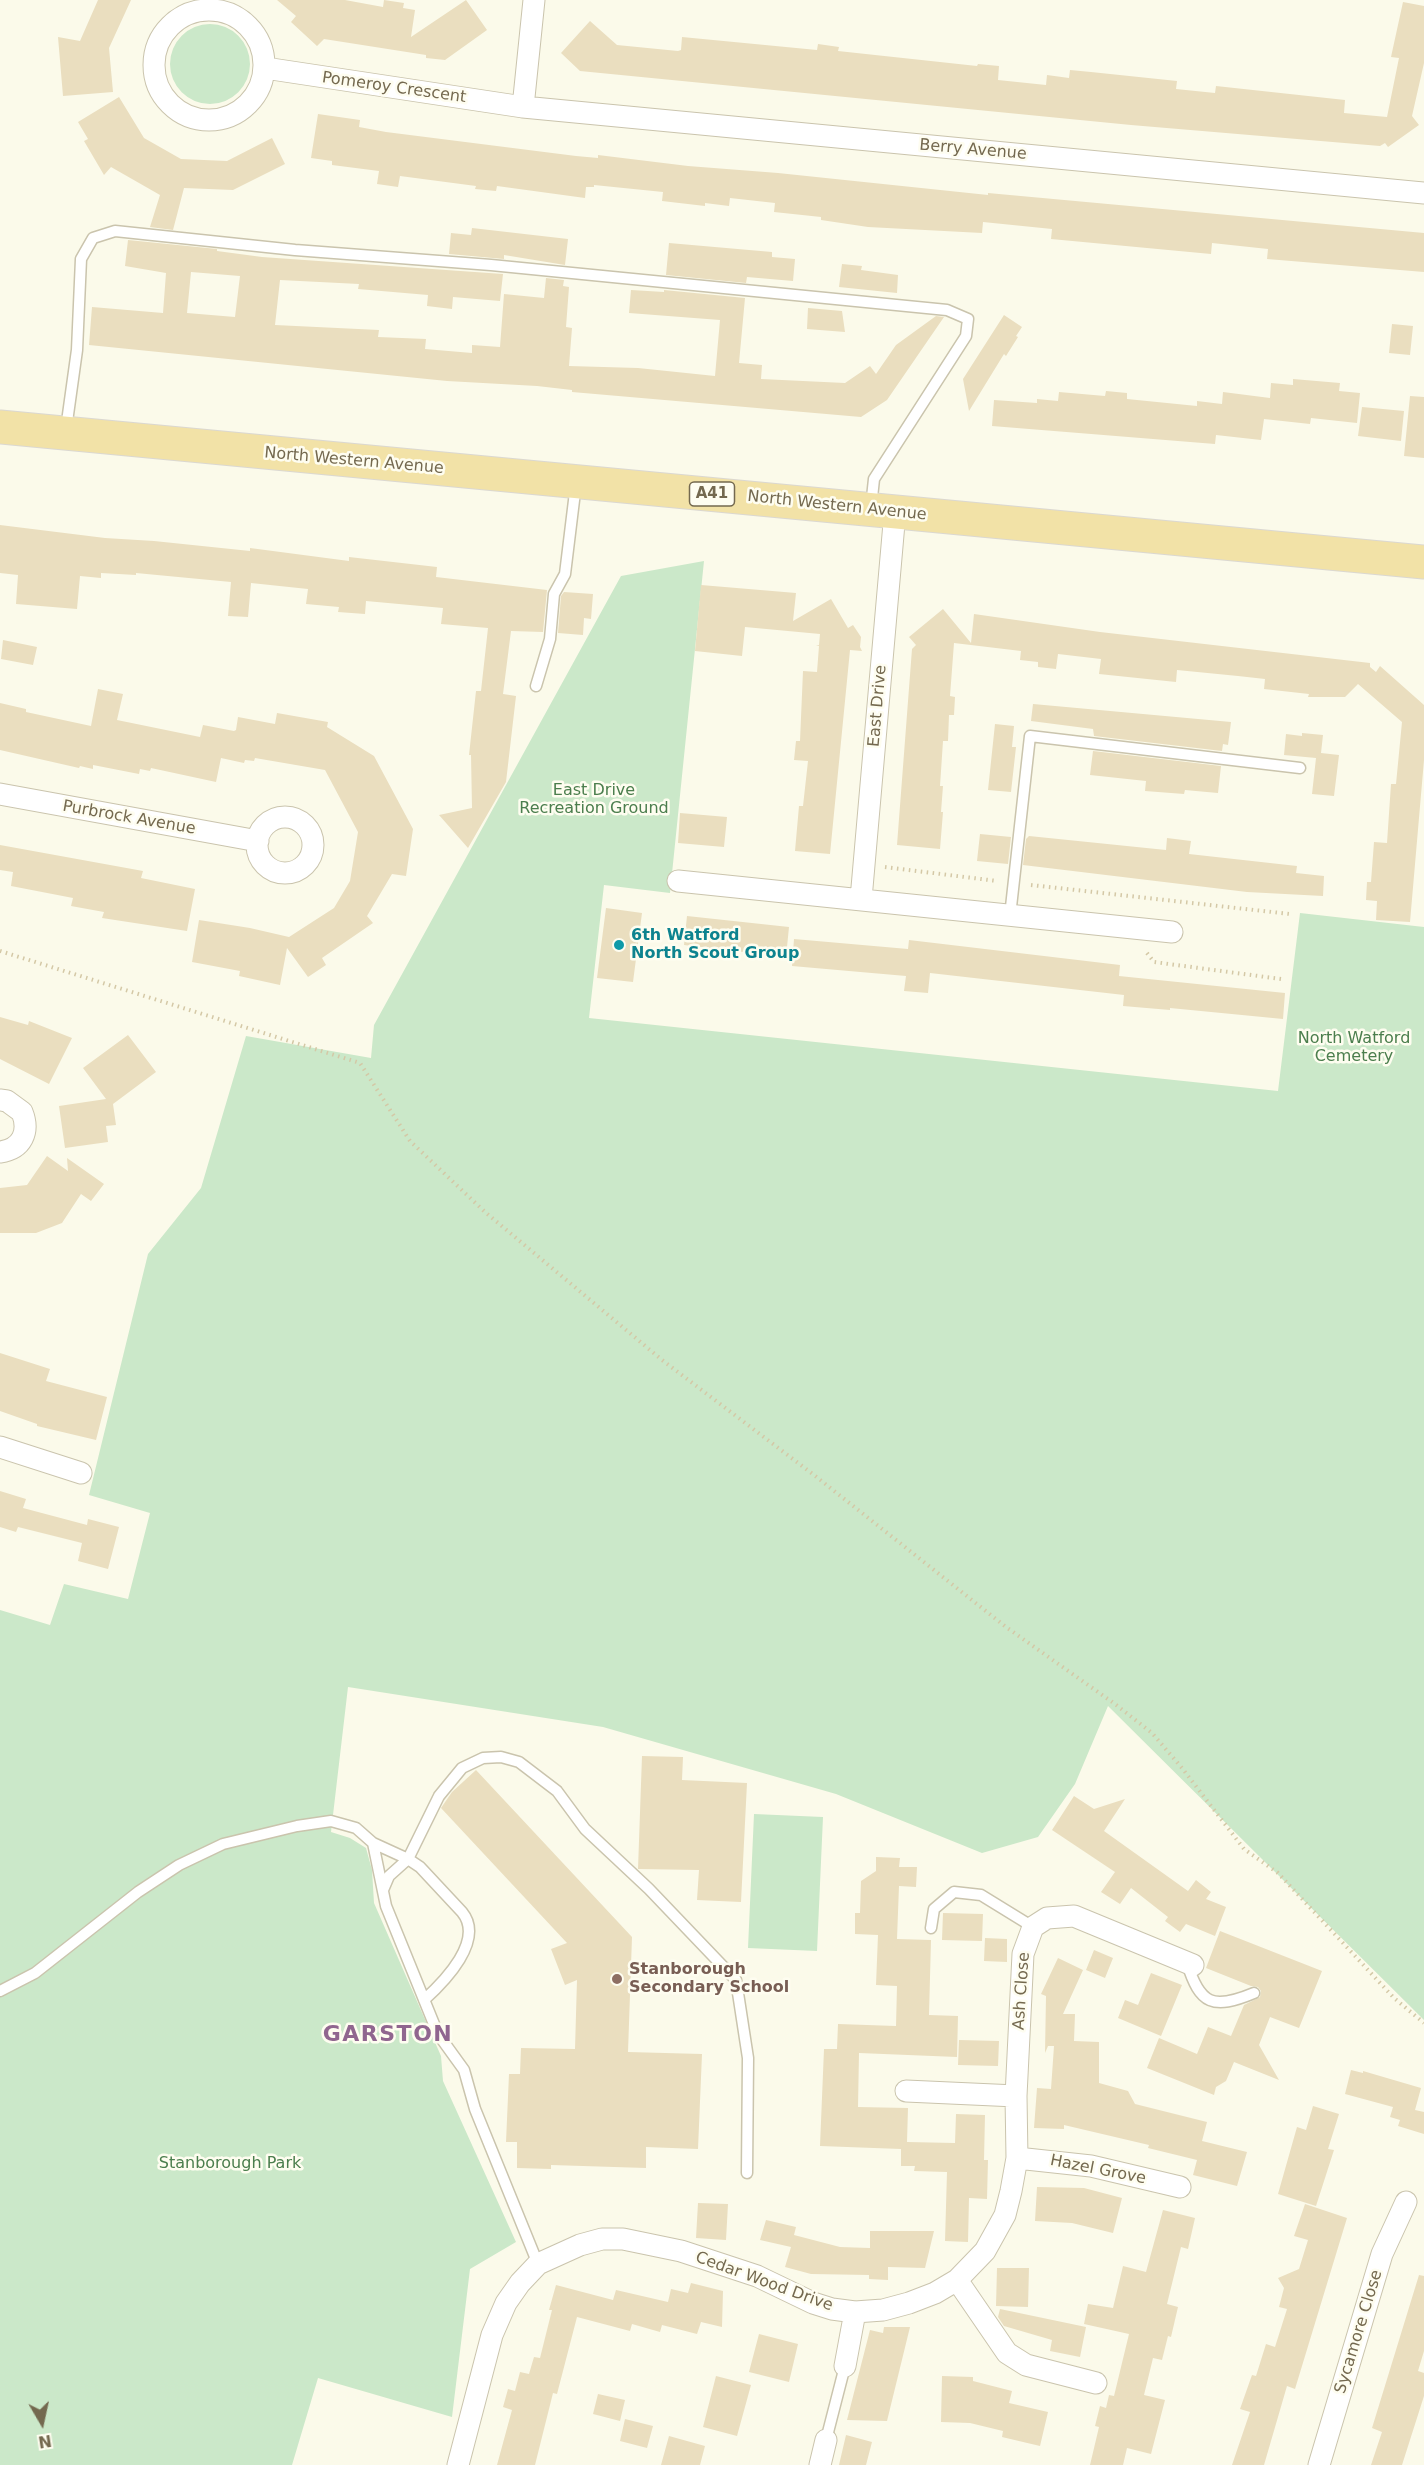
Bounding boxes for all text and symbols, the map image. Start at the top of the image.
street label: Pomeroy Crescent [321,68,467,108]
street label: Berry Avenue [919,136,1027,164]
street label: North Western Avenue [264,444,444,478]
road number: A41 [690,482,734,506]
street label: North Western Avenue [746,487,928,525]
street label: East Drive [865,664,891,748]
park label: East Drive Recreation Ground [519,781,669,819]
street label: Purbrock Avenue [61,797,197,839]
place label: 6th Watford North Scout Group [631,926,799,964]
marker: 6th Watford North Scout Group [612,938,626,952]
park label: North Watford Cemetery [1298,1029,1410,1067]
street label: Ash Close [1010,1951,1034,2031]
place label: Stanborough Secondary School [629,1960,789,1998]
marker: Stanborough Secondary School [610,1972,624,1986]
district label: GARSTON [323,2022,453,2048]
street label: Hazel Grove [1048,2151,1148,2189]
park label: Stanborough Park [159,2154,301,2174]
street label: Cedar Wood Drive [693,2248,835,2316]
street label: Sycamore Close [1331,2268,1387,2396]
north arrow [12,2393,72,2453]
text: N [37,2431,53,2452]

